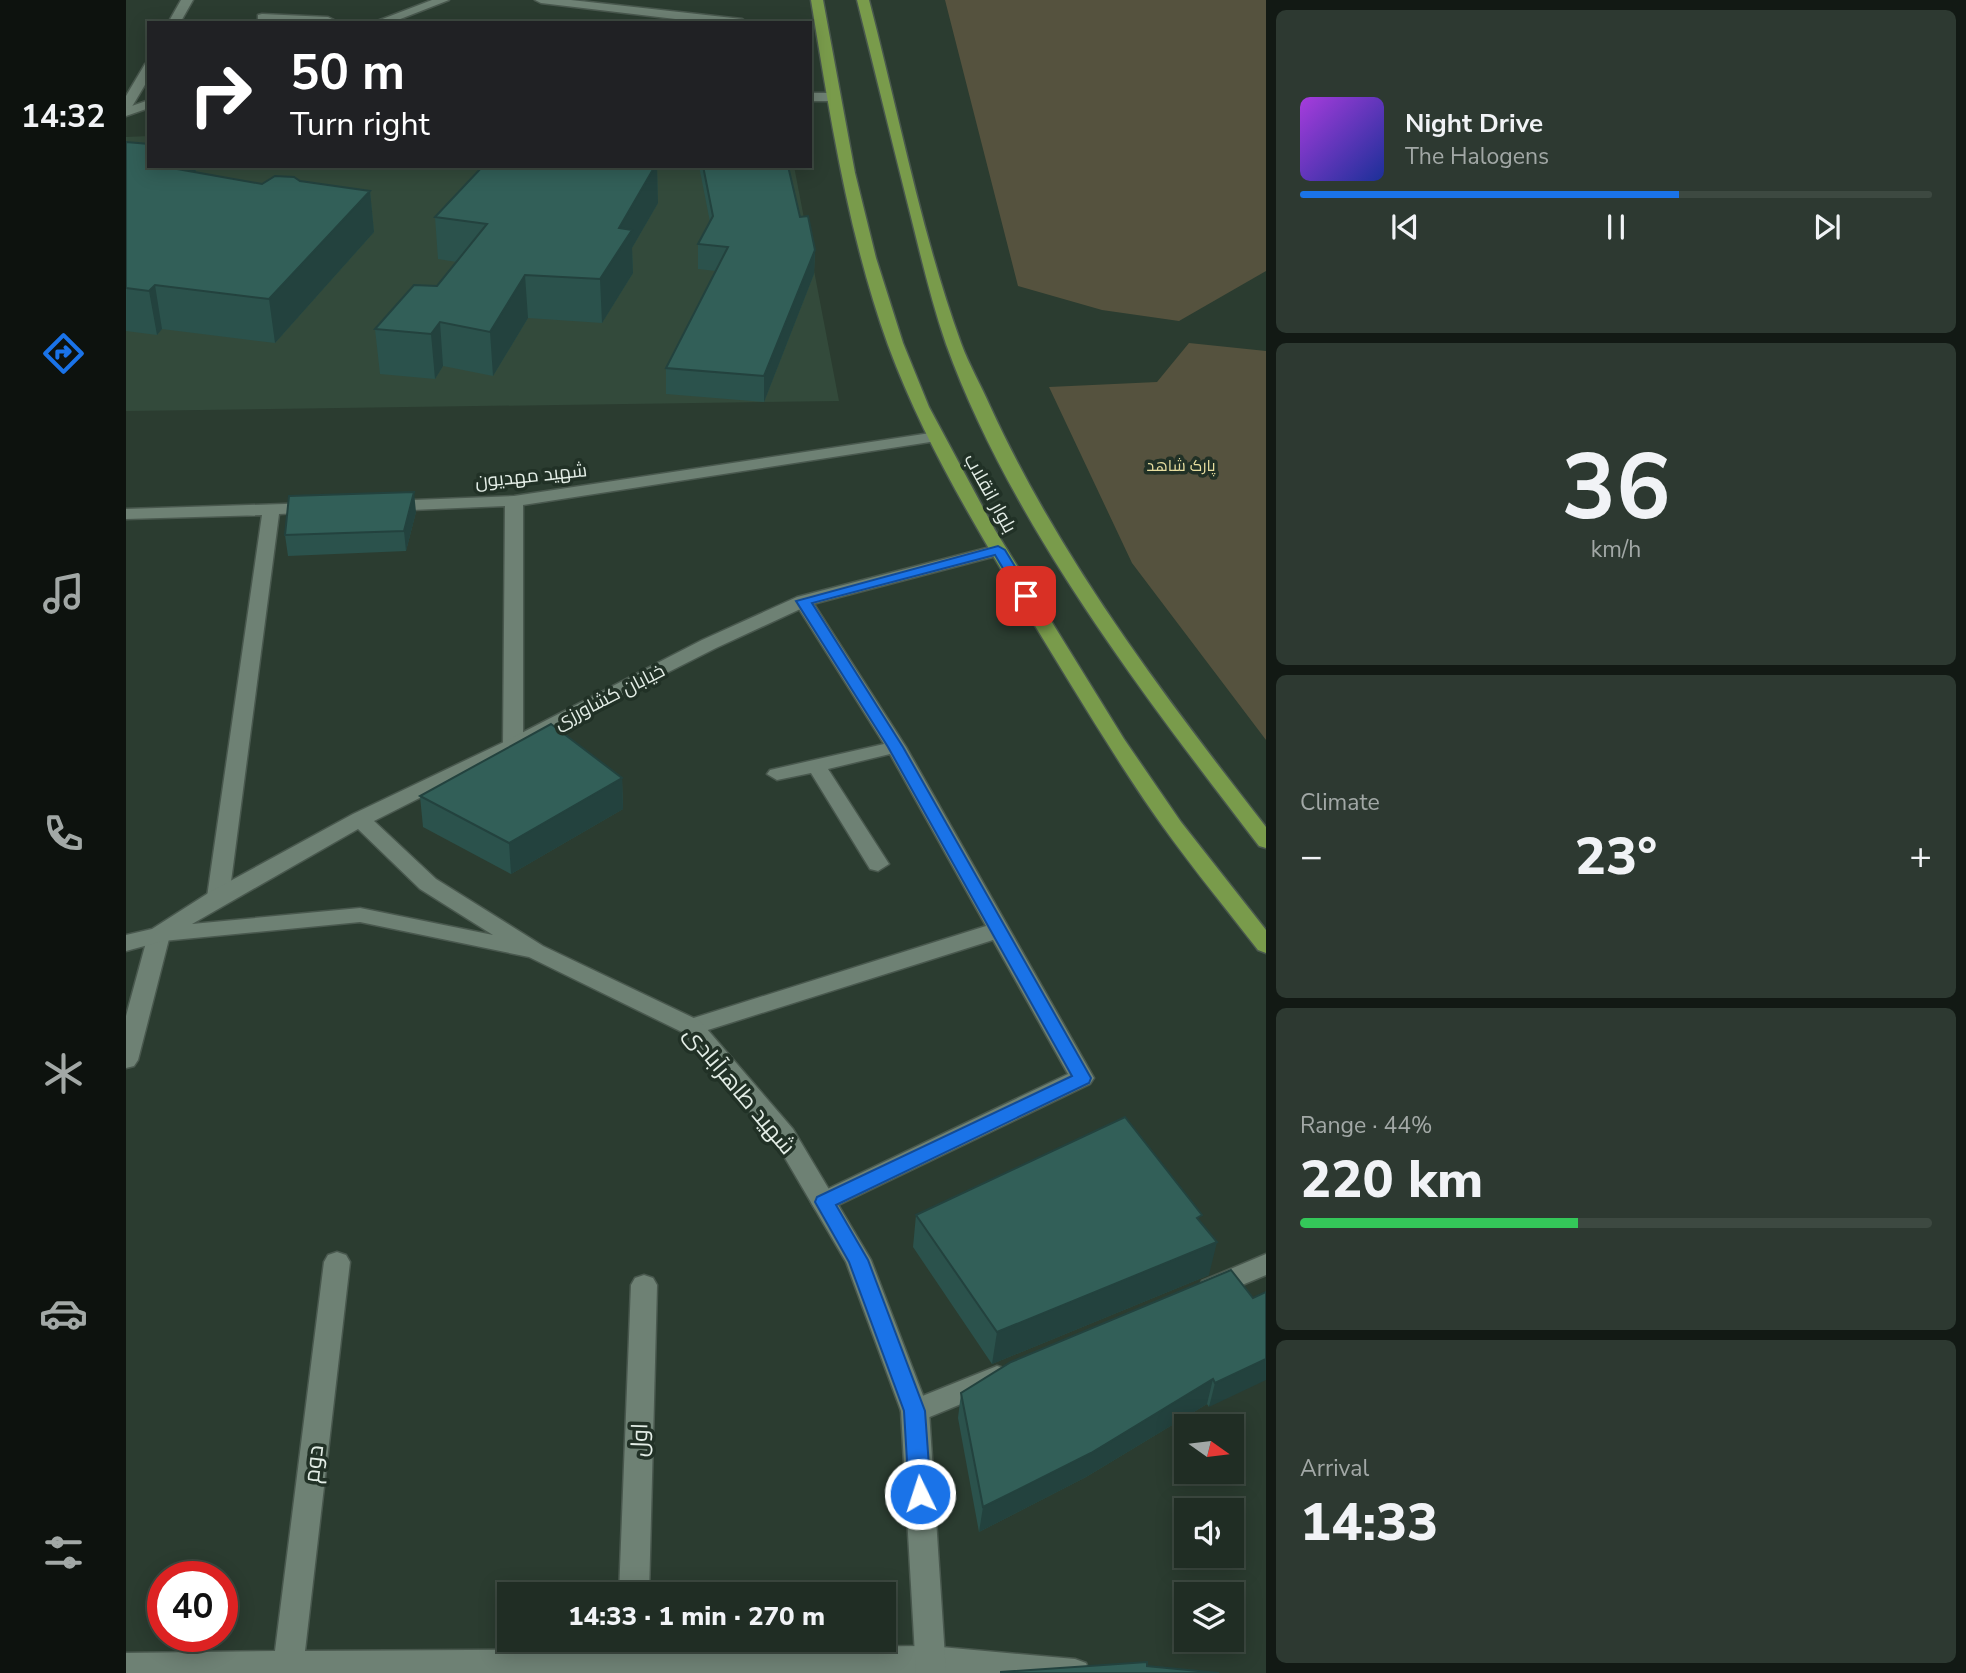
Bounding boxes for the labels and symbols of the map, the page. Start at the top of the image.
street label: بلوار انقلاب [958,449,1023,538]
park label: پارک شاهد [1146,455,1216,477]
street label: شهید مهدیون [474,457,588,495]
pin [996,566,1056,626]
street label: خیابان کشاورزی [550,658,669,736]
street label: شهید طاهرآبادی [677,1019,803,1161]
north arrow [1174,1414,1244,1484]
street label: اول [623,1422,656,1458]
street label: دوم [296,1443,331,1485]
position arrow [883,1457,957,1531]
speed limit sign: 40 [147,1561,238,1652]

